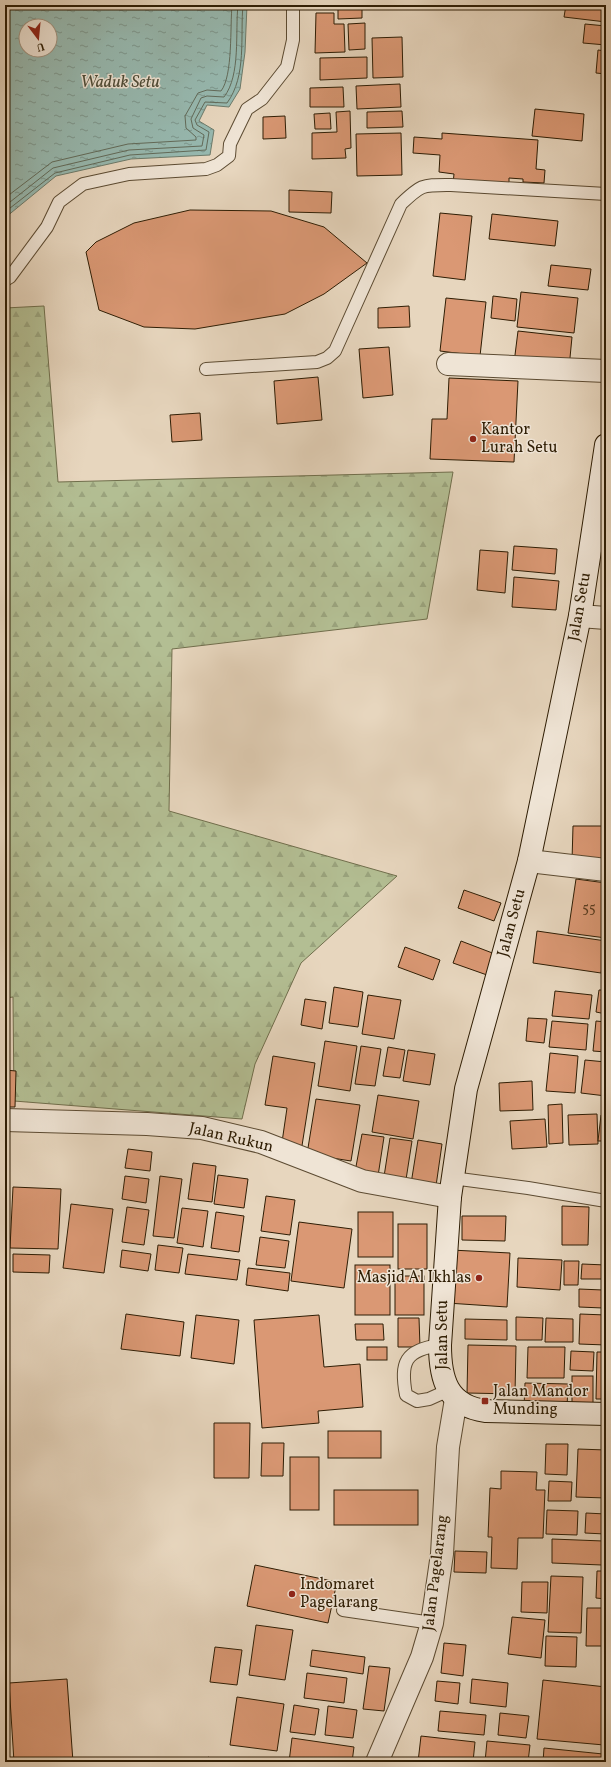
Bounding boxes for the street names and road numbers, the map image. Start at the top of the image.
street label: Jalan Setu [563,571,597,643]
street label: Jalan Setu [492,886,532,960]
street label: Jalan Rukun [187,1118,275,1158]
street label: Jalan Setu [432,1300,454,1370]
street label: Jalan Pagelarang [418,1514,454,1632]

